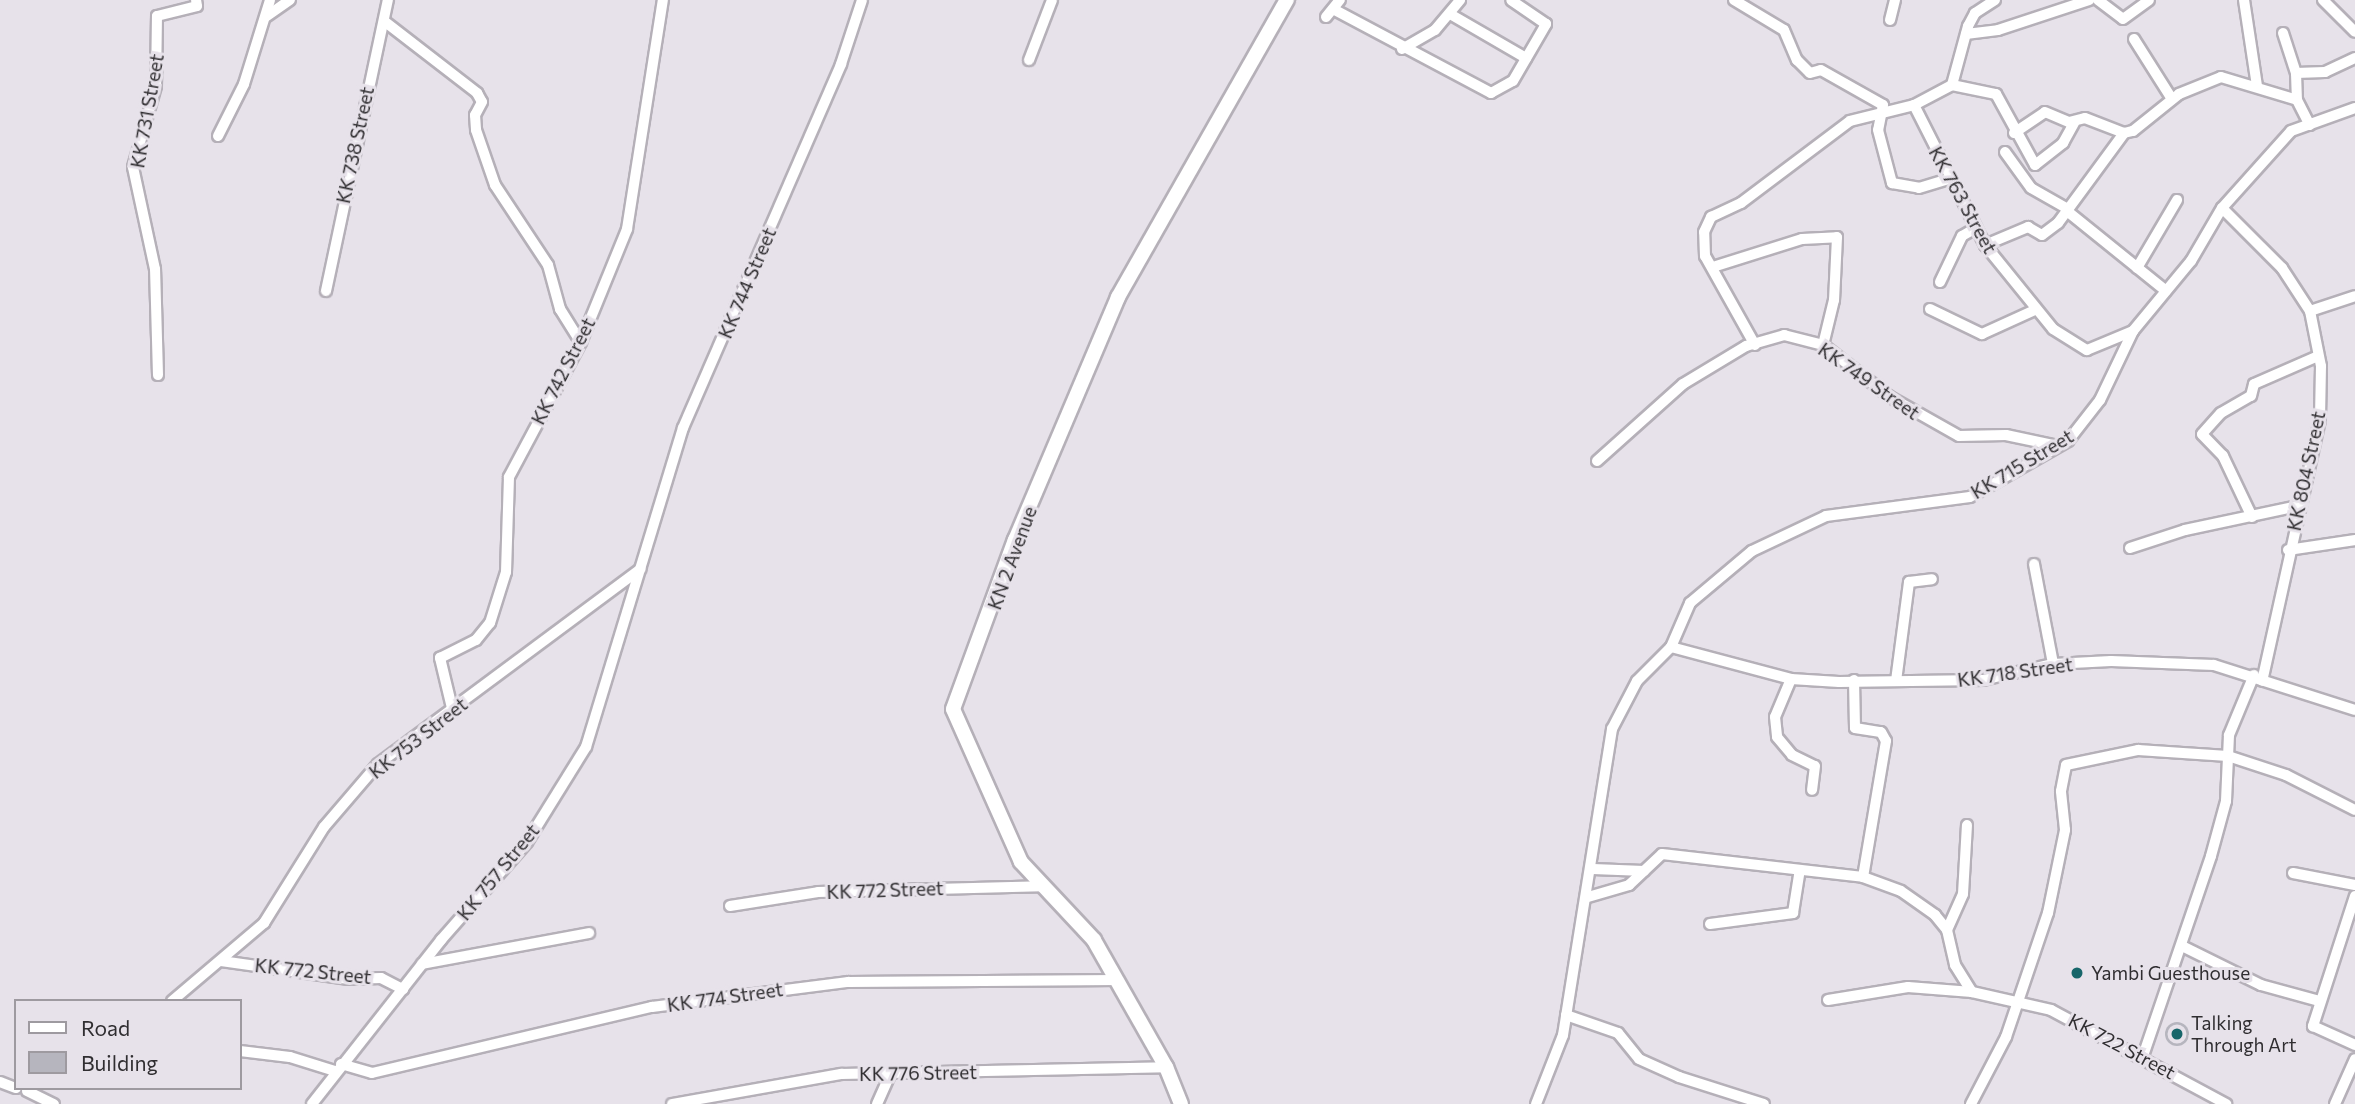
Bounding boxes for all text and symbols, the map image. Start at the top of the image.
street label: KK 731 Street [126,52,168,170]
street label: KK 738 Street [331,84,379,206]
street label: KK 763 Street [1924,143,2002,257]
street label: KK 744 Street [713,224,781,342]
street label: KK 742 Street [526,314,600,428]
street label: KK 749 Street [1814,338,1924,424]
street label: KK 804 Street [2282,409,2330,533]
street label: KK 715 Street [1967,424,2077,504]
street label: KN 2 Avenue [983,503,1041,613]
street label: KK 718 Street [1956,653,2074,691]
street label: KK 753 Street [364,693,472,783]
street label: KK 757 Street [452,819,544,925]
street label: KK 772 Street [826,877,944,903]
street label: KK 772 Street [254,954,372,988]
place label: Yambi Guesthouse [2091,962,2250,984]
marker: Yambi Guesthouse [2069,965,2085,981]
street label: KK 774 Street [666,978,784,1016]
legend [14,999,242,1090]
street label: KK 722 Street [2065,1008,2179,1084]
place label: Talking Through Art [2191,1012,2297,1056]
text: Road [81,1015,130,1040]
marker: Talking Through Art [2169,1026,2185,1042]
text: Building [81,1050,158,1075]
street label: KK 776 Street [859,1061,977,1085]

